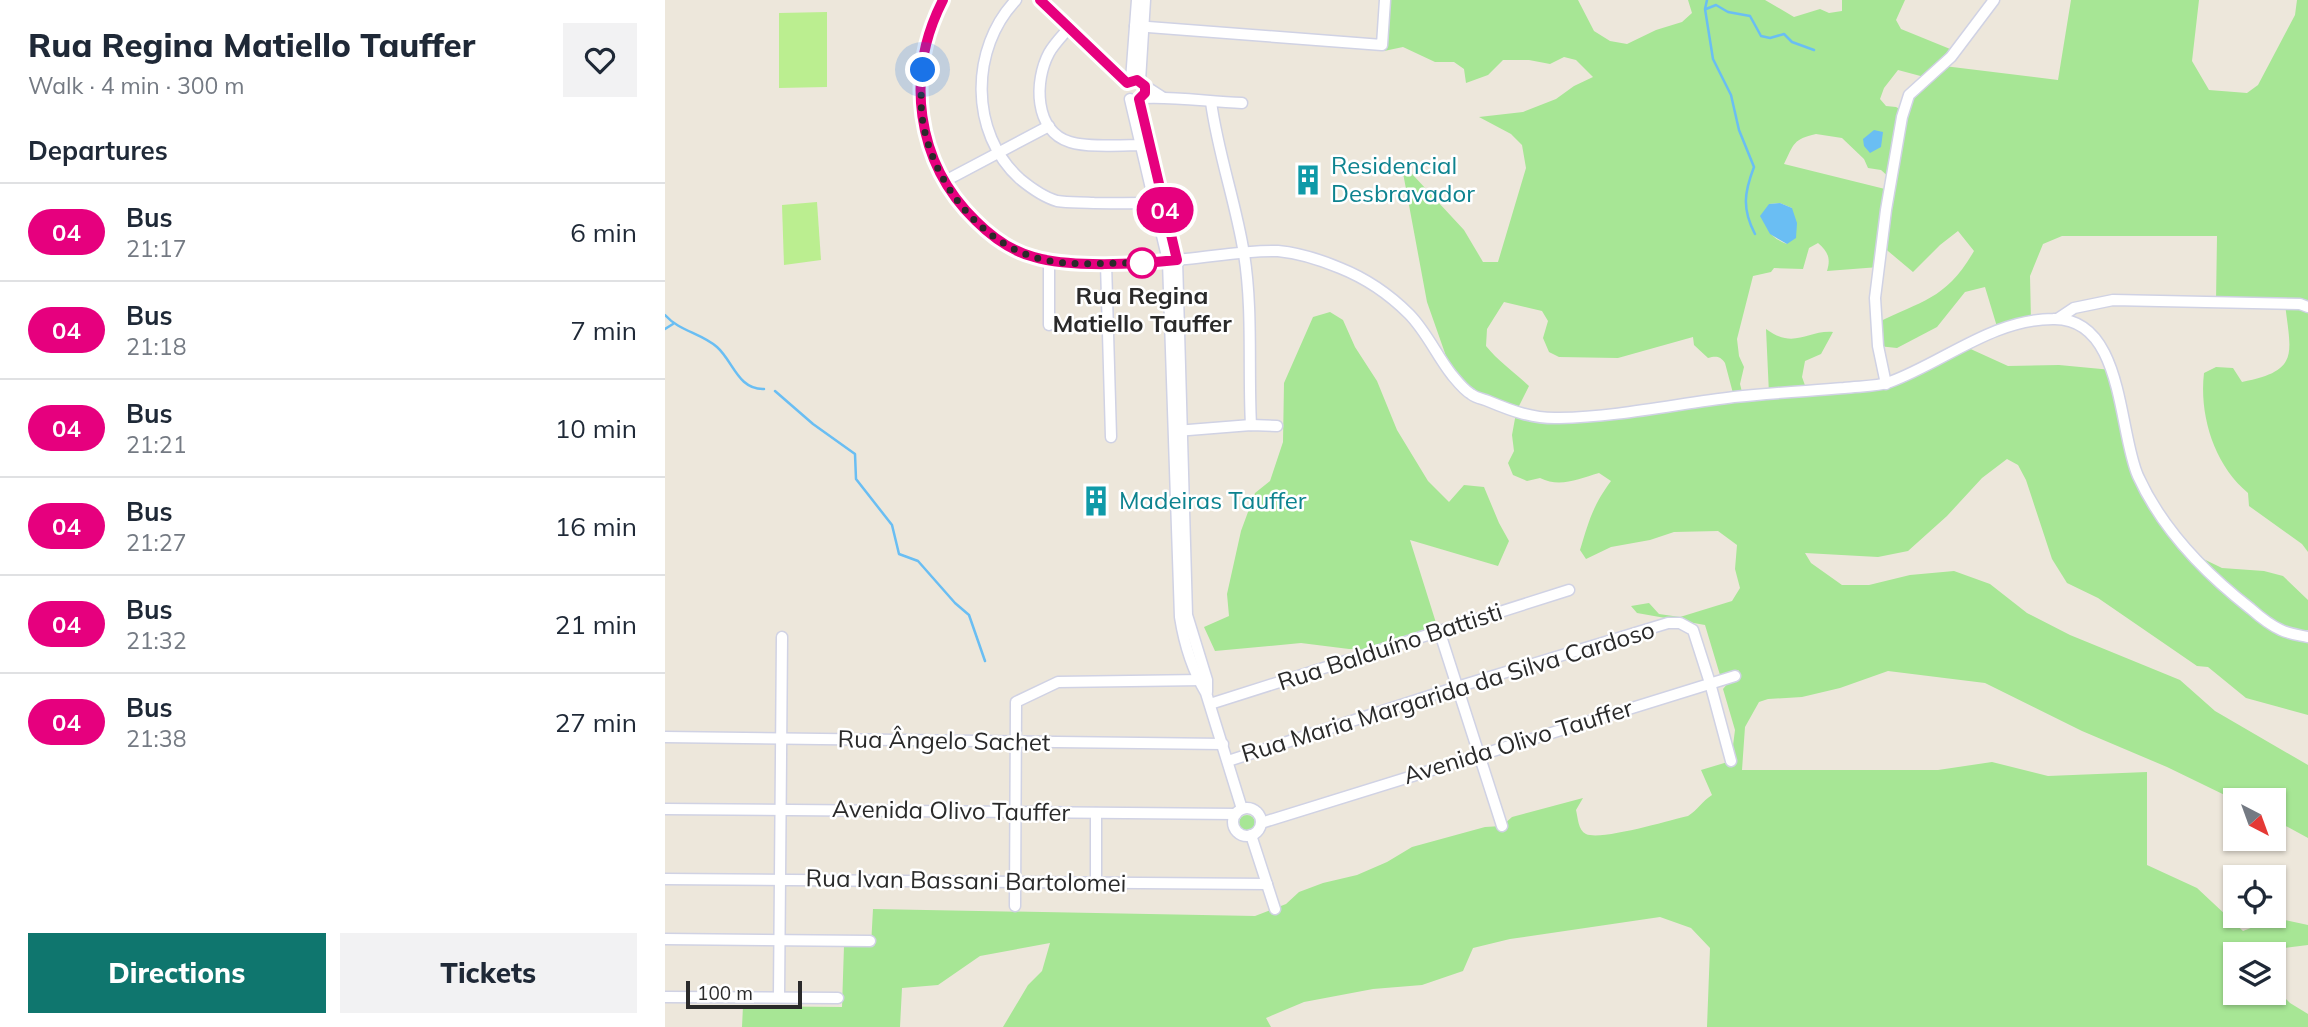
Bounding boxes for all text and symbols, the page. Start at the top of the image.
button: heart [563,23,637,97]
text: Rua Regina Matiello Tauffer [28,24,475,65]
your location [905,52,940,87]
text: Walk · 4 min · 300 m [28,71,245,100]
text: Departures [28,134,168,167]
place label: Residencial Desbravador [1331,150,1475,208]
building icon: Residencial Desbravador [1291,163,1325,197]
line badge: 04 [1133,187,1197,233]
text: 04 [1151,195,1179,225]
text: Bus [126,201,172,234]
text: 6 min [570,216,637,249]
text: 04 [52,217,81,247]
text: 21:17 [126,234,186,263]
marker: Rua Regina Matiello Tauffer [1127,248,1157,278]
place label: Rua Regina Matiello Tauffer [1052,280,1232,338]
text: Bus [126,299,172,332]
text: 7 min [570,314,637,347]
text: 04 [52,315,81,345]
text: 21:18 [126,332,186,361]
text: Bus [126,397,172,430]
text: 10 min [555,412,637,445]
text: 04 [52,413,81,443]
text: 21:21 [126,430,186,459]
building icon: Madeiras Tauffer [1079,484,1113,518]
place label: Madeiras Tauffer [1119,485,1307,515]
text: Bus [126,495,172,528]
text: 16 min [555,510,637,543]
text: 04 [52,511,81,541]
text: 21:27 [126,528,186,557]
text: Bus [126,593,172,626]
street label: Rua Balduíno Battisti [1274,596,1506,697]
text: 21 min [555,608,637,641]
text: 04 [52,609,81,639]
street label: Rua Maria Margarida da Silva Cardoso [1238,614,1658,768]
text: 21:32 [126,626,186,655]
text: Bus [126,691,172,724]
street label: Avenida Olivo Tauffer [1399,692,1636,790]
text: 27 min [555,706,637,739]
text: 04 [52,707,81,737]
street label: Rua Ângelo Sachet [837,723,1051,757]
text: 21:38 [126,724,186,753]
north arrow [2223,788,2285,850]
map controls [2223,788,2286,1005]
street label: Avenida Olivo Tauffer [832,793,1071,827]
street label: Rua Ivan Bassani Bartolomei [805,862,1127,898]
button: locate [2223,865,2286,928]
button: Directions [28,933,326,1013]
button: Tickets [340,933,637,1013]
button: layers [2223,942,2286,1005]
scale bar [686,978,801,1010]
text: 100 m [697,981,753,1005]

